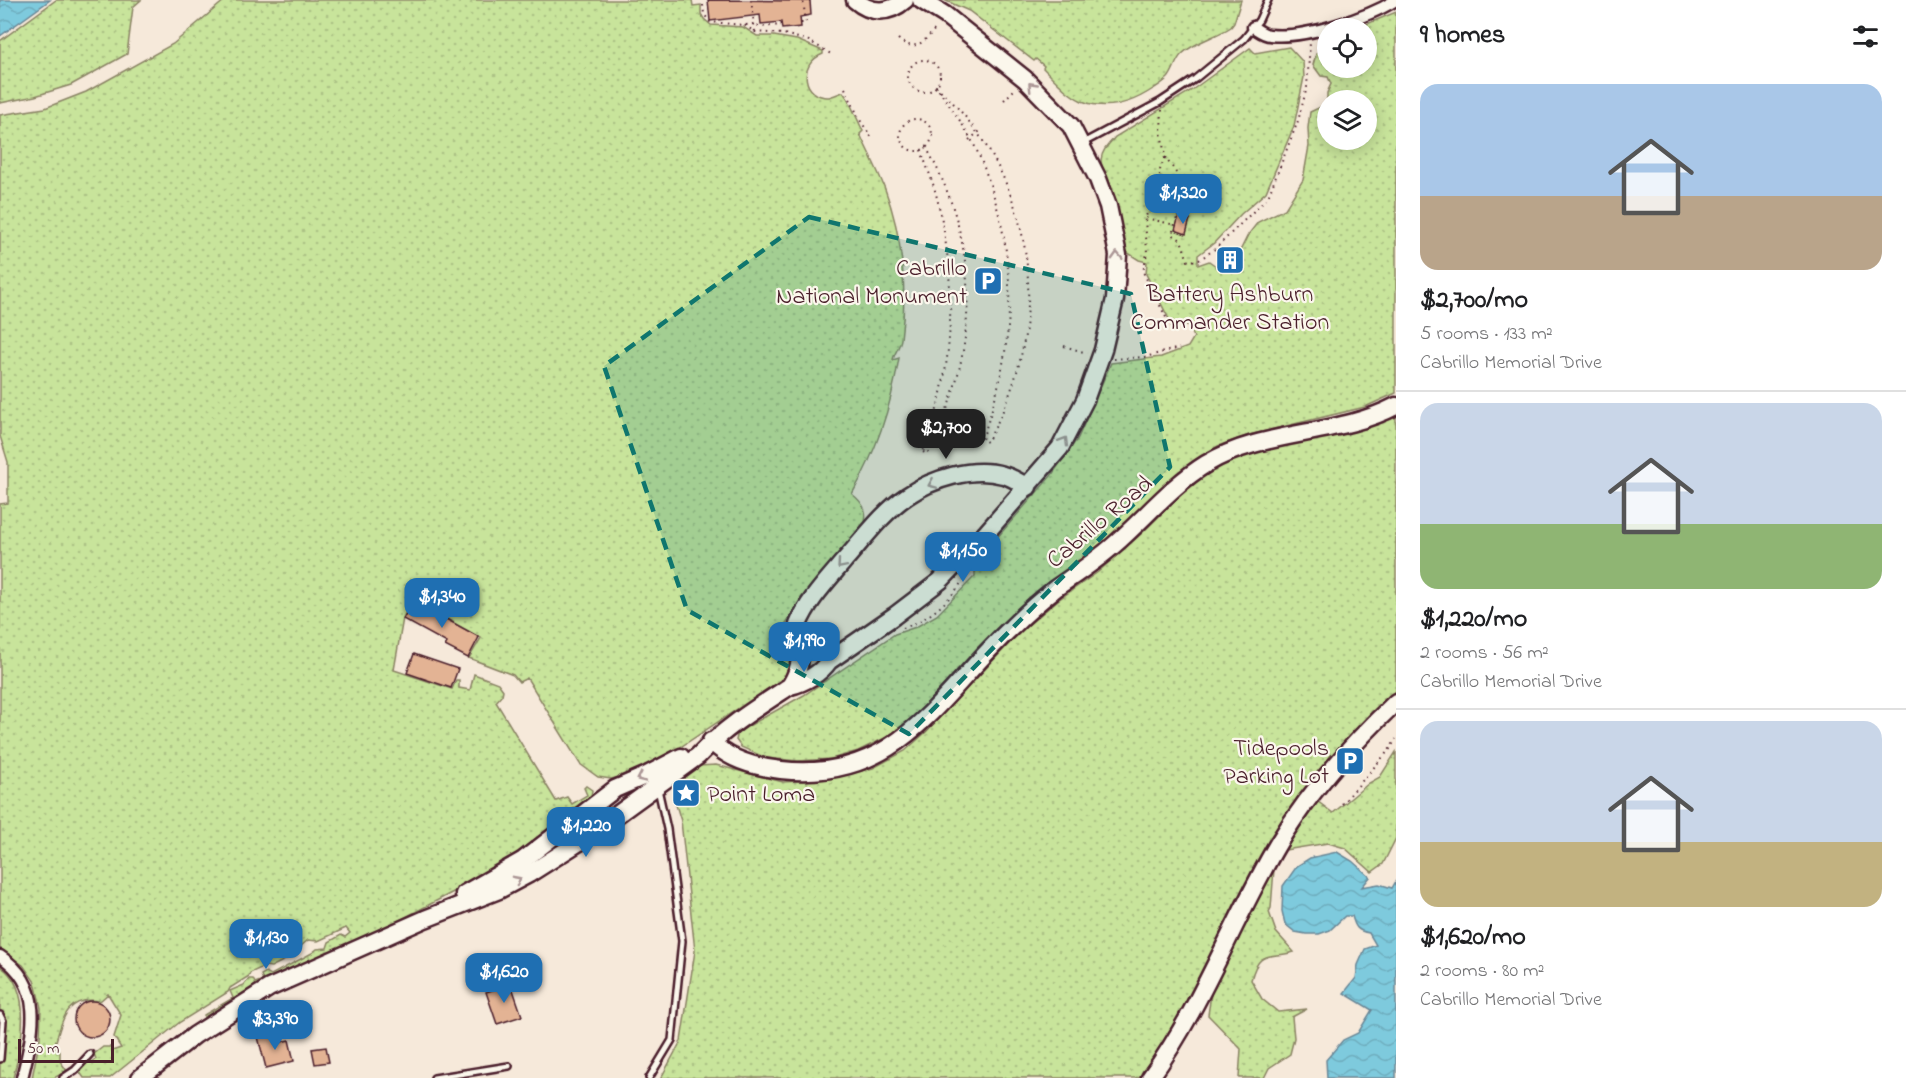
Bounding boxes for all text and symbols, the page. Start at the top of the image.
text: 9 homes [1420,17,1505,55]
map controls [1317,18,1377,150]
button: locate [1317,18,1377,78]
icon: filters [1849,20,1882,53]
one-way arrow [1029,82,1040,93]
button: layers [1317,90,1377,150]
icon: home [1597,123,1705,231]
pin: $1,320 [1134,174,1232,225]
text: $1,320 [1159,179,1207,208]
building icon: Battery Ashburn Commander Station [1214,244,1246,276]
place label: Cabrillo National Monument [776,252,967,315]
one-way arrow [1110,252,1123,261]
parking icon: Cabrillo National Monument [972,265,1004,297]
place label: Battery Ashburn Commander Station [1131,278,1329,341]
text: $2,700/mo [1420,282,1528,320]
text: 5 rooms · 133 m² [1420,320,1553,349]
text: Cabrillo Memorial Drive [1420,349,1602,378]
pin: $2,700 [897,409,995,460]
text: $2,700 [921,414,972,443]
one-way arrow [1057,437,1068,447]
icon: home [1597,442,1705,550]
street label: Cabrillo Road [1040,468,1162,578]
one-way arrow [927,477,938,489]
pin: $1,150 [914,532,1012,583]
text: $1,150 [939,537,987,566]
one-way arrow [837,558,848,569]
pin: $1,340 [393,578,491,629]
text: $1,340 [418,583,466,612]
text: $1,220/mo [1420,601,1527,639]
pin: $1,990 [755,622,853,673]
text: $1,990 [783,627,825,656]
text: 2 rooms · 56 m² [1420,639,1549,668]
text: Cabrillo Memorial Drive [1420,668,1602,697]
place label: Tidepools Parking Lot [1223,732,1329,795]
parking icon: Tidepools Parking Lot [1334,745,1366,777]
icon: home [1597,760,1705,868]
one-way arrow [636,770,647,782]
place icon: Point Loma [670,777,702,809]
place label: Point Loma [707,778,815,813]
pin: $1,220 [537,807,635,858]
text: $1,220 [561,812,611,841]
one-way arrow [511,876,522,887]
pin: $1,130 [217,919,315,970]
text: $1,620/mo [1420,919,1526,957]
text: $1,130 [243,924,289,953]
pin: $1,620 [455,953,553,1004]
text: 2 rooms · 80 m² [1420,957,1545,986]
text: $1,620 [479,958,529,987]
text: Cabrillo Memorial Drive [1420,986,1602,1015]
pin: $3,390 [226,1000,324,1051]
text: $3,390 [252,1005,298,1034]
scale bar [18,1036,114,1064]
text: 50 m [27,1037,59,1061]

